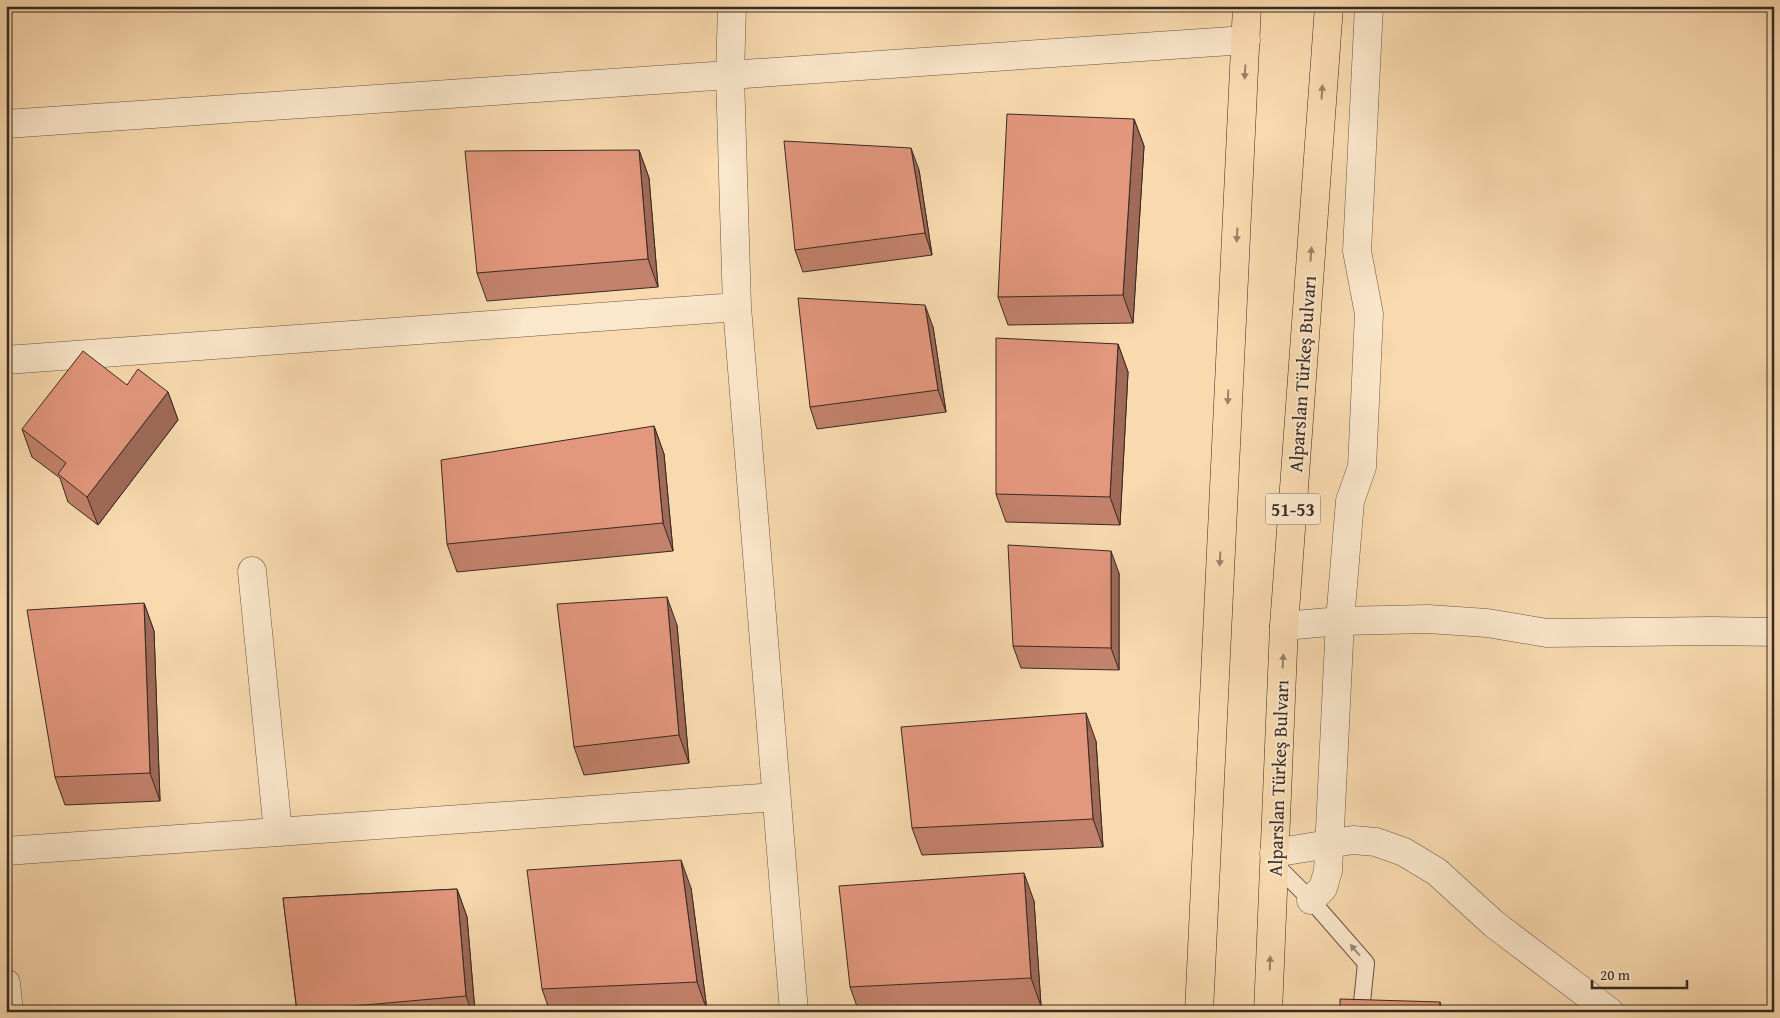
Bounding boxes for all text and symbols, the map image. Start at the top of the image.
one-way arrow [1240,65,1248,81]
one-way arrow [1319,84,1327,100]
one-way arrow [1232,227,1240,243]
one-way arrow [1307,246,1315,262]
street label: Alparslan Türkeş Bulvarı [1281,275,1323,473]
one-way arrow [1224,389,1232,405]
road number: 51-53 [1266,494,1320,524]
one-way arrow [1216,552,1224,568]
one-way arrow [1279,653,1287,669]
street label: Alparslan Türkeş Bulvarı [1261,679,1295,877]
one-way arrow [1350,944,1361,956]
one-way arrow [1266,955,1274,971]
scale bar [1592,958,1688,990]
text: 20 m [1600,964,1631,985]

